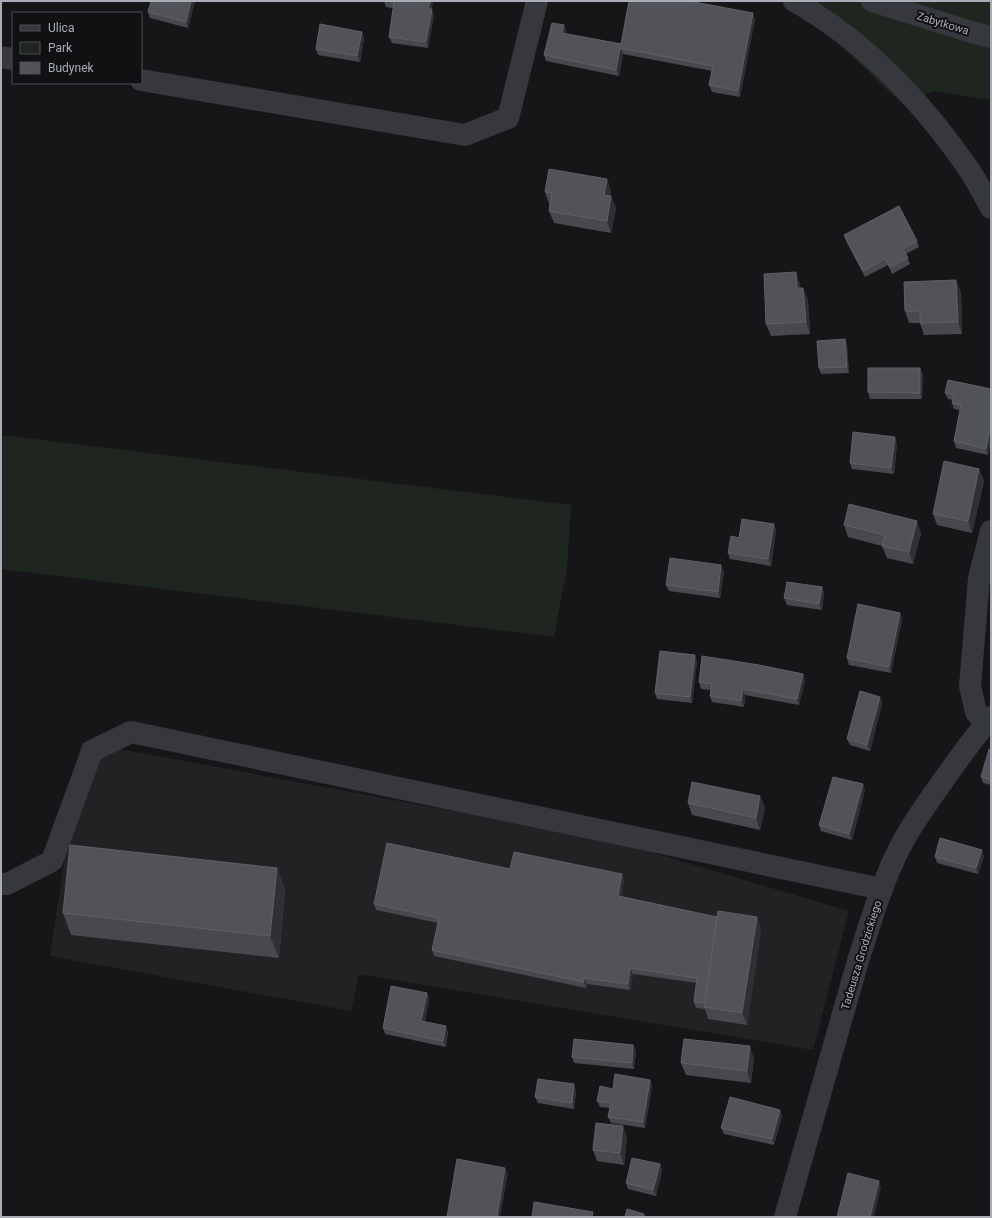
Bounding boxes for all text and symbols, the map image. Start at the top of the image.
street label: Zabytkowa [915,9,970,38]
legend [12,12,142,84]
text: Ulica [48,21,74,35]
text: Park [48,41,73,55]
text: Budynek [48,61,95,75]
street label: Tadeusza Grodzickiego [839,899,884,1012]

